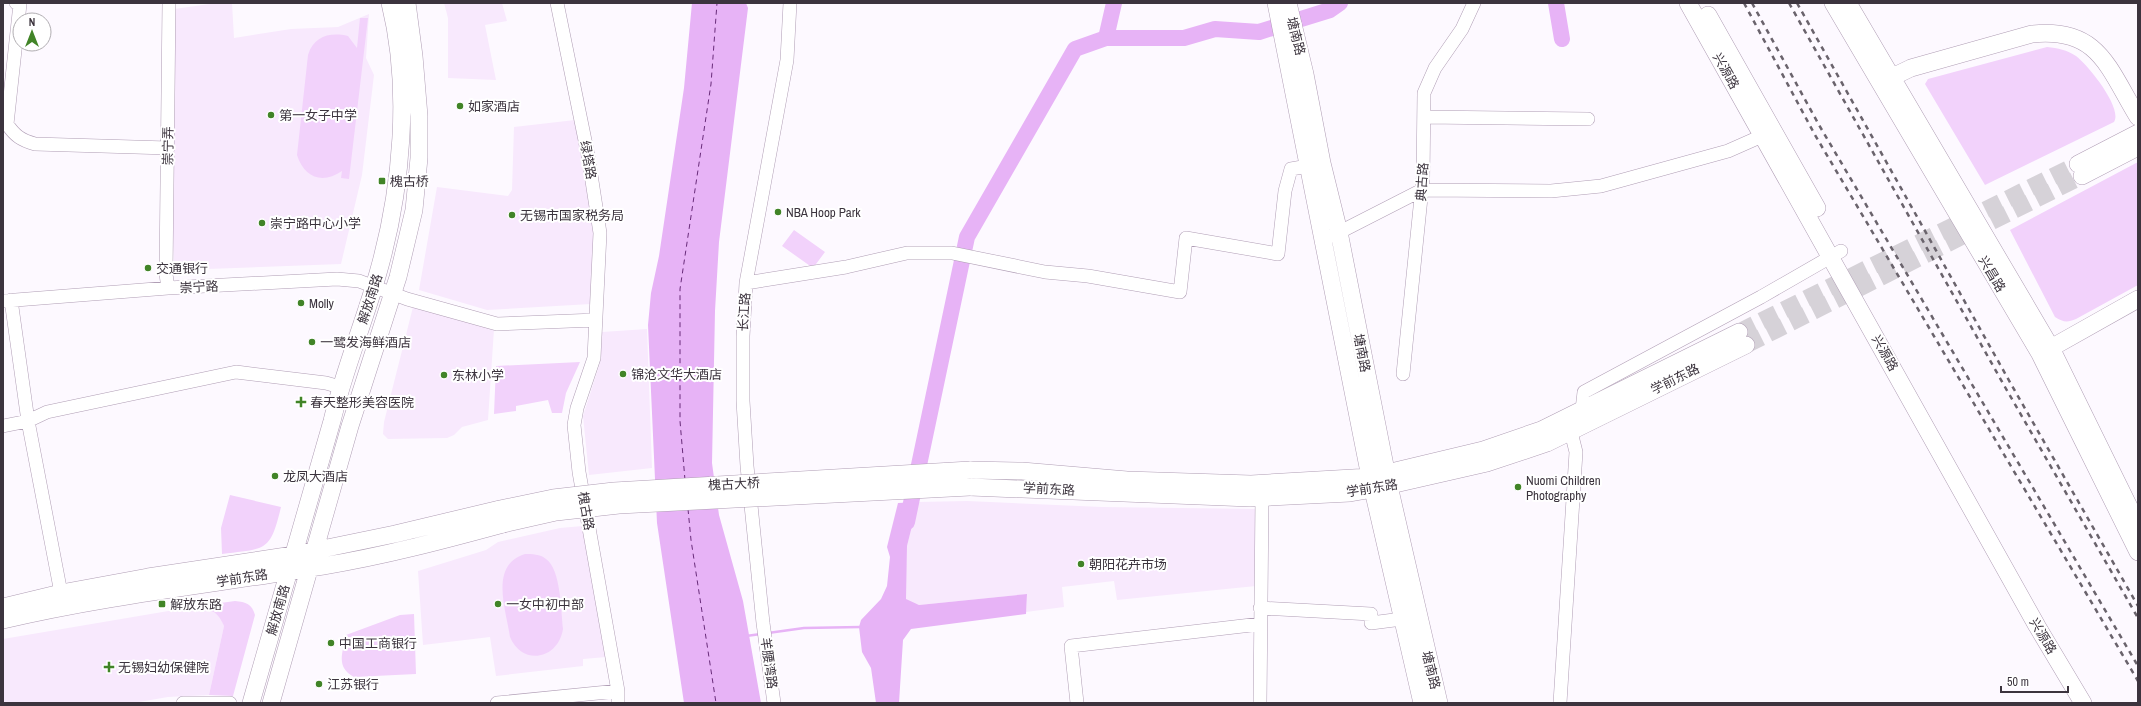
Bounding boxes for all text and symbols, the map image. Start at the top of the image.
north arrow [12,12,52,52]
text: N [29,15,35,29]
street label: 塘南路 [1283,15,1309,57]
street label: 兴源路 [1709,50,1743,92]
place label: 如家酒店 [468,98,520,115]
marker: 如家酒店 [455,101,465,111]
place label: 第一女子中学 [279,107,357,124]
marker: 第一女子中学 [266,110,276,120]
street label: 崇宁弄 [159,126,177,166]
street label: 绿塔路 [576,139,600,181]
street label: 典古路 [1412,162,1432,202]
place label: 槐古桥 [390,173,429,190]
marker: 槐古桥 [377,176,387,186]
place label: NBA Hoop Park [786,204,861,221]
place label: 无锡市国家税务局 [520,207,624,224]
marker: NBA Hoop Park [773,207,783,217]
marker: 无锡市国家税务局 [507,210,517,220]
place label: 崇宁路中心小学 [270,215,361,232]
marker: 崇宁路中心小学 [257,218,267,228]
street label: 兴昌路 [1975,253,2009,295]
place label: 交通银行 [156,260,208,277]
marker: 交通银行 [143,263,153,273]
street label: 解放南路 [354,272,386,326]
street label: 崇宁路 [179,277,219,297]
street label: 长江路 [734,292,754,332]
place label: Molly [309,295,335,312]
marker: Molly [296,298,306,308]
street label: 塘南路 [1350,332,1374,374]
street label: 兴源路 [1868,332,1902,374]
place label: 一鹭发海鲜酒店 [320,334,411,351]
marker: 一鹭发海鲜酒店 [307,337,317,347]
street label: 学前东路 [1648,360,1702,398]
place label: 锦沧文华大酒店 [631,366,722,383]
place label: 东林小学 [452,367,504,384]
marker: 锦沧文华大酒店 [618,369,628,379]
marker: 东林小学 [439,370,449,380]
place label: 春天整形美容医院 [310,394,414,411]
marker: 春天整形美容医院 [295,396,307,408]
place label: 龙凤大酒店 [283,468,348,485]
marker: 龙凤大酒店 [270,471,280,481]
place label: Nuomi Children Photography [1526,472,1601,504]
street label: 槐古大桥 [708,474,760,494]
street label: 学前东路 [1345,476,1399,500]
street label: 学前东路 [1023,479,1075,499]
marker: Nuomi Children Photography [1513,482,1523,492]
street label: 槐古路 [574,490,598,532]
place label: 朝阳花卉市场 [1089,556,1167,573]
marker: 朝阳花卉市场 [1076,559,1086,569]
street label: 学前东路 [215,566,269,590]
street label: 解放南路 [263,583,293,637]
place label: 解放东路 [170,596,222,613]
place label: 一女中初中部 [506,596,584,613]
marker: 解放东路 [157,599,167,609]
marker: 一女中初中部 [493,599,503,609]
street label: 兴源路 [2026,615,2060,657]
place label: 中国工商银行 [339,635,417,652]
street label: 羊腰湾路 [757,636,781,690]
marker: 中国工商银行 [326,638,336,648]
street label: 塘南路 [1418,649,1444,691]
place label: 无锡妇幼保健院 [118,659,209,676]
marker: 无锡妇幼保健院 [103,661,115,673]
scale bar [2001,668,2068,694]
text: 50 m [2007,674,2029,690]
place label: 江苏银行 [327,676,379,693]
marker: 江苏银行 [314,679,324,689]

